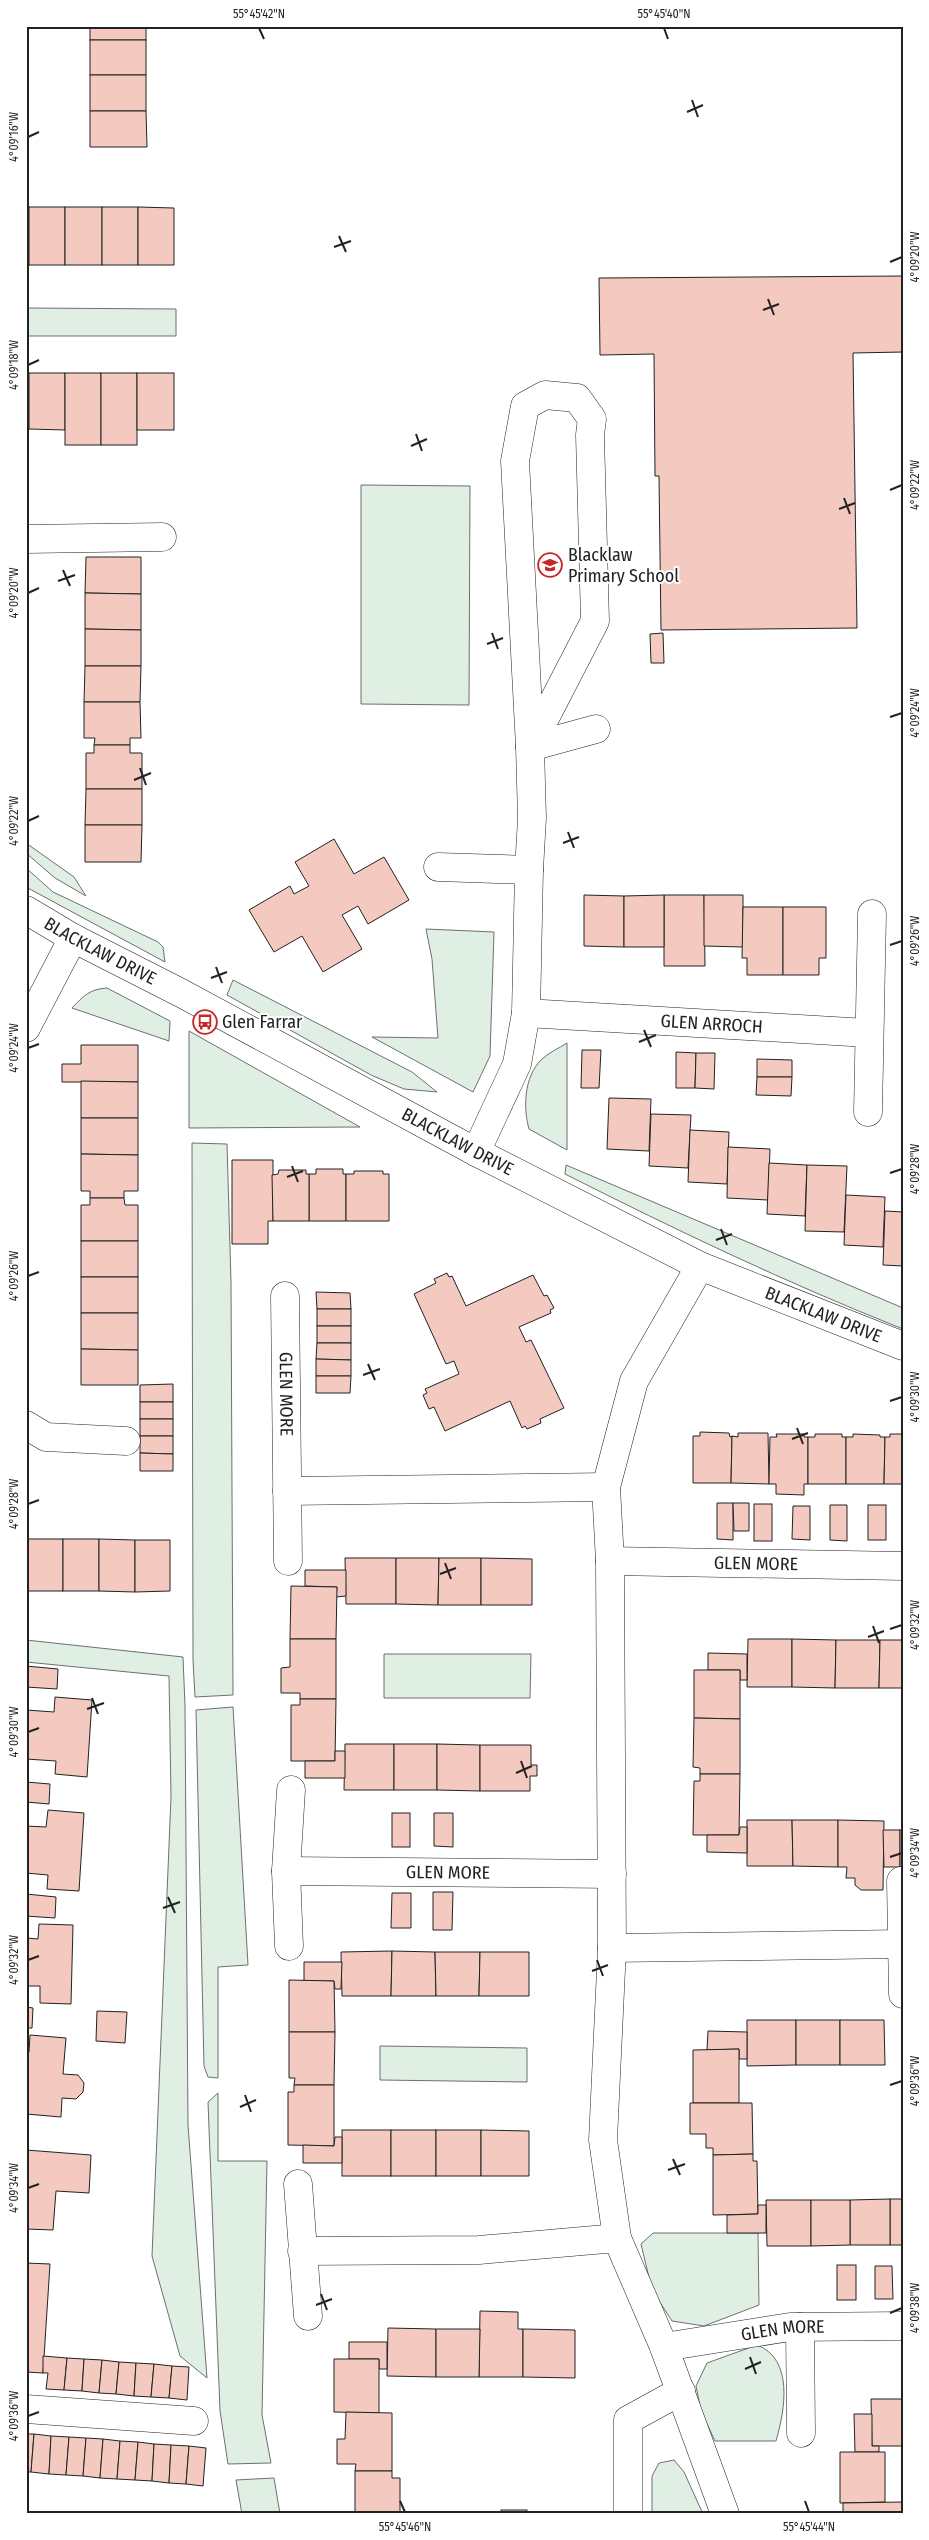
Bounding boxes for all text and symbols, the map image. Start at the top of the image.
text: 55°45'42"N [233,7,285,21]
text: 55°45'40"N [637,7,691,21]
text: 4°09'16"W [7,112,21,162]
text: 4°09'20"W [908,232,922,282]
text: 4°09'18"W [7,340,21,390]
text: 4°09'22"W [908,460,922,510]
place label: Blacklaw Primary School [568,544,679,587]
school or university icon: Blacklaw Primary School [537,552,563,578]
text: 4°09'20"W [7,568,21,618]
text: 4°09'24"W [908,688,922,738]
text: 4°09'22"W [7,796,21,846]
street label: BLACKLAW DRIVE [40,912,160,990]
text: 4°09'26"W [908,916,922,966]
bus stop icon: Glen Farrar [192,1009,218,1035]
street label: GLEN ARROCH [660,1010,763,1038]
place label: Glen Farrar [222,1011,303,1033]
text: 4°09'24"W [7,1023,21,1073]
street label: BLACKLAW DRIVE [398,1103,517,1180]
text: 4°09'28"W [908,1144,922,1194]
text: 4°09'26"W [7,1251,21,1301]
street label: BLACKLAW DRIVE [762,1282,885,1348]
street label: GLEN MORE [275,1352,298,1436]
text: 4°09'30"W [908,1372,922,1422]
text: 4°09'28"W [7,1479,21,1529]
street label: GLEN MORE [714,1552,798,1575]
text: 4°09'32"W [908,1600,922,1650]
text: 4°09'30"W [7,1707,21,1757]
text: 4°09'34"W [908,1828,922,1878]
street label: GLEN MORE [406,1861,490,1884]
text: 4°09'32"W [7,1935,21,1985]
text: 4°09'36"W [908,2056,922,2106]
text: 4°09'34"W [7,2163,21,2213]
text: 4°09'38"W [908,2283,922,2333]
street label: GLEN MORE [739,2315,825,2346]
text: 4°09'36"W [7,2391,21,2441]
text: 55°45'46"N [379,2520,431,2534]
text: 55°45'44"N [783,2520,835,2534]

